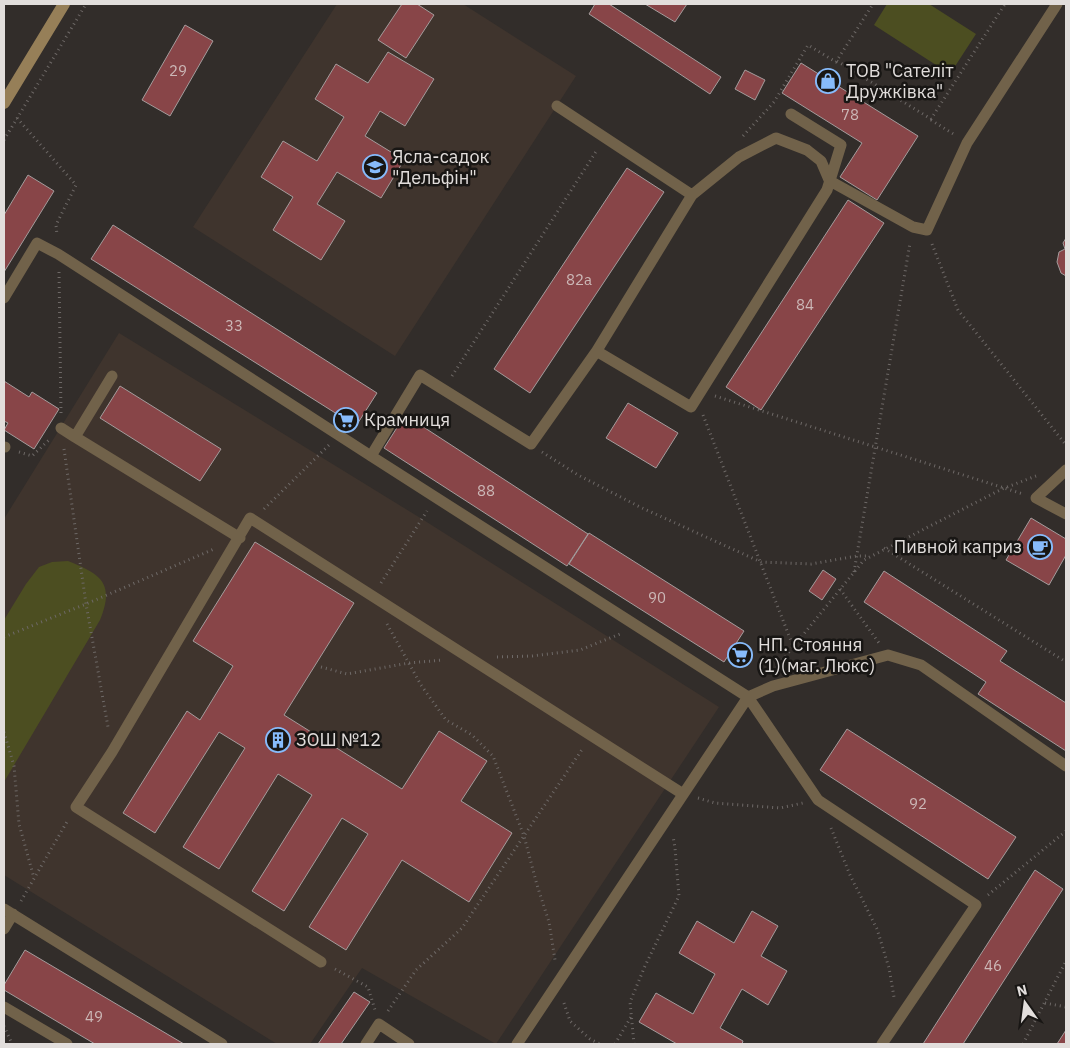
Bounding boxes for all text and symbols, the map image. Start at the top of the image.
place label: ТОВ "Сателіт Дружківка" [846,59,954,103]
house number: 29 [169,61,187,80]
shop icon: ТОВ "Сателіт Дружківка" [815,68,841,94]
house number: 78 [841,105,859,124]
place label: Ясла-садок "Дельфін" [392,145,490,189]
school or university icon: Ясла-садок "Дельфін" [362,154,388,180]
house number: 82а [566,270,592,289]
house number: 84 [796,295,814,314]
house number: 33 [225,316,243,335]
supermarket icon: Крамниця [333,407,359,433]
place label: Крамниця [364,408,450,431]
house number: 88 [477,481,495,500]
cafe icon: Пивной каприз [1027,534,1053,560]
place label: Пивной каприз [894,535,1022,558]
house number: 90 [648,588,666,607]
place label: НП. Стояння (1)(маг. Люкс) [758,633,875,677]
supermarket icon: НП. Стояння (1)(маг. Люкс) [727,642,753,668]
building icon: ЗОШ №12 [265,727,291,753]
place label: ЗОШ №12 [296,728,381,751]
house number: 92 [909,794,927,813]
house number: 46 [984,956,1002,975]
north arrow [1000,978,1050,1028]
text: N [1015,980,1029,1000]
house number: 49 [85,1007,103,1026]

